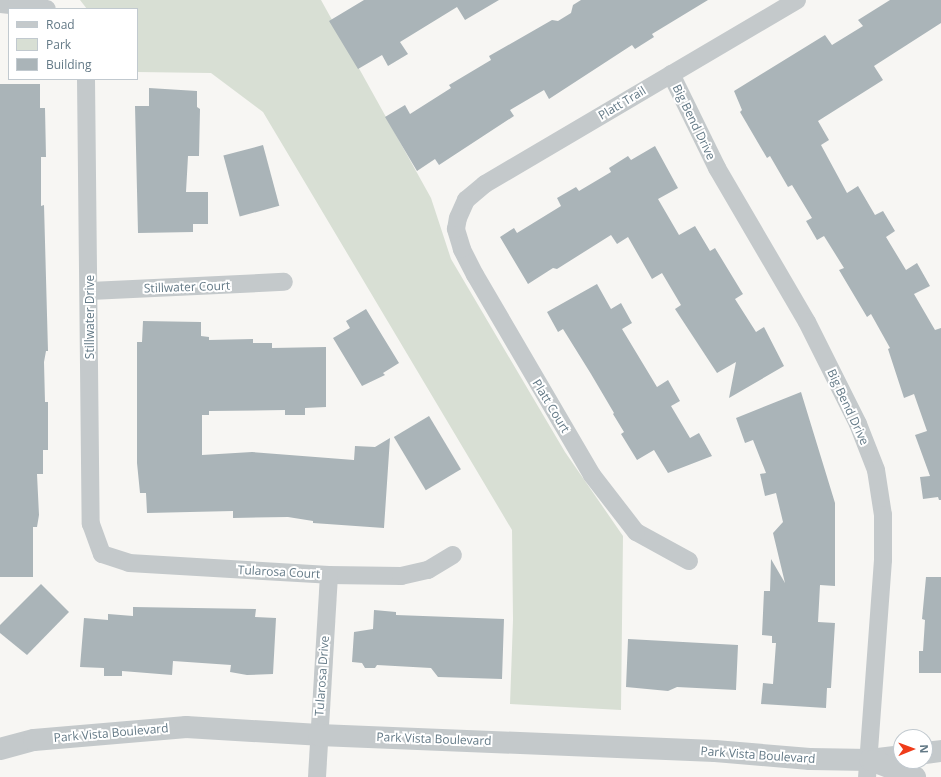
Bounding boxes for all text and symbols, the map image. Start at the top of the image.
legend [8,8,138,80]
text: Road [46,16,75,33]
text: Park [46,36,71,53]
text: Building [46,56,91,73]
street label: Big Bend Drive [670,82,718,162]
street label: Platt Trail [596,83,648,123]
street label: Stillwater Drive [83,275,97,359]
street label: Stillwater Court [144,278,230,296]
street label: Big Bend Drive [824,367,872,447]
street label: Platt Court [529,377,573,435]
street label: Tularosa Court [237,563,321,581]
street label: Tularosa Drive [312,635,332,717]
street label: Park Vista Boulevard [53,721,169,745]
north arrow [893,729,933,769]
street label: Park Vista Boulevard [376,730,492,748]
street label: Park Vista Boulevard [700,744,816,766]
text: N [917,744,932,753]

